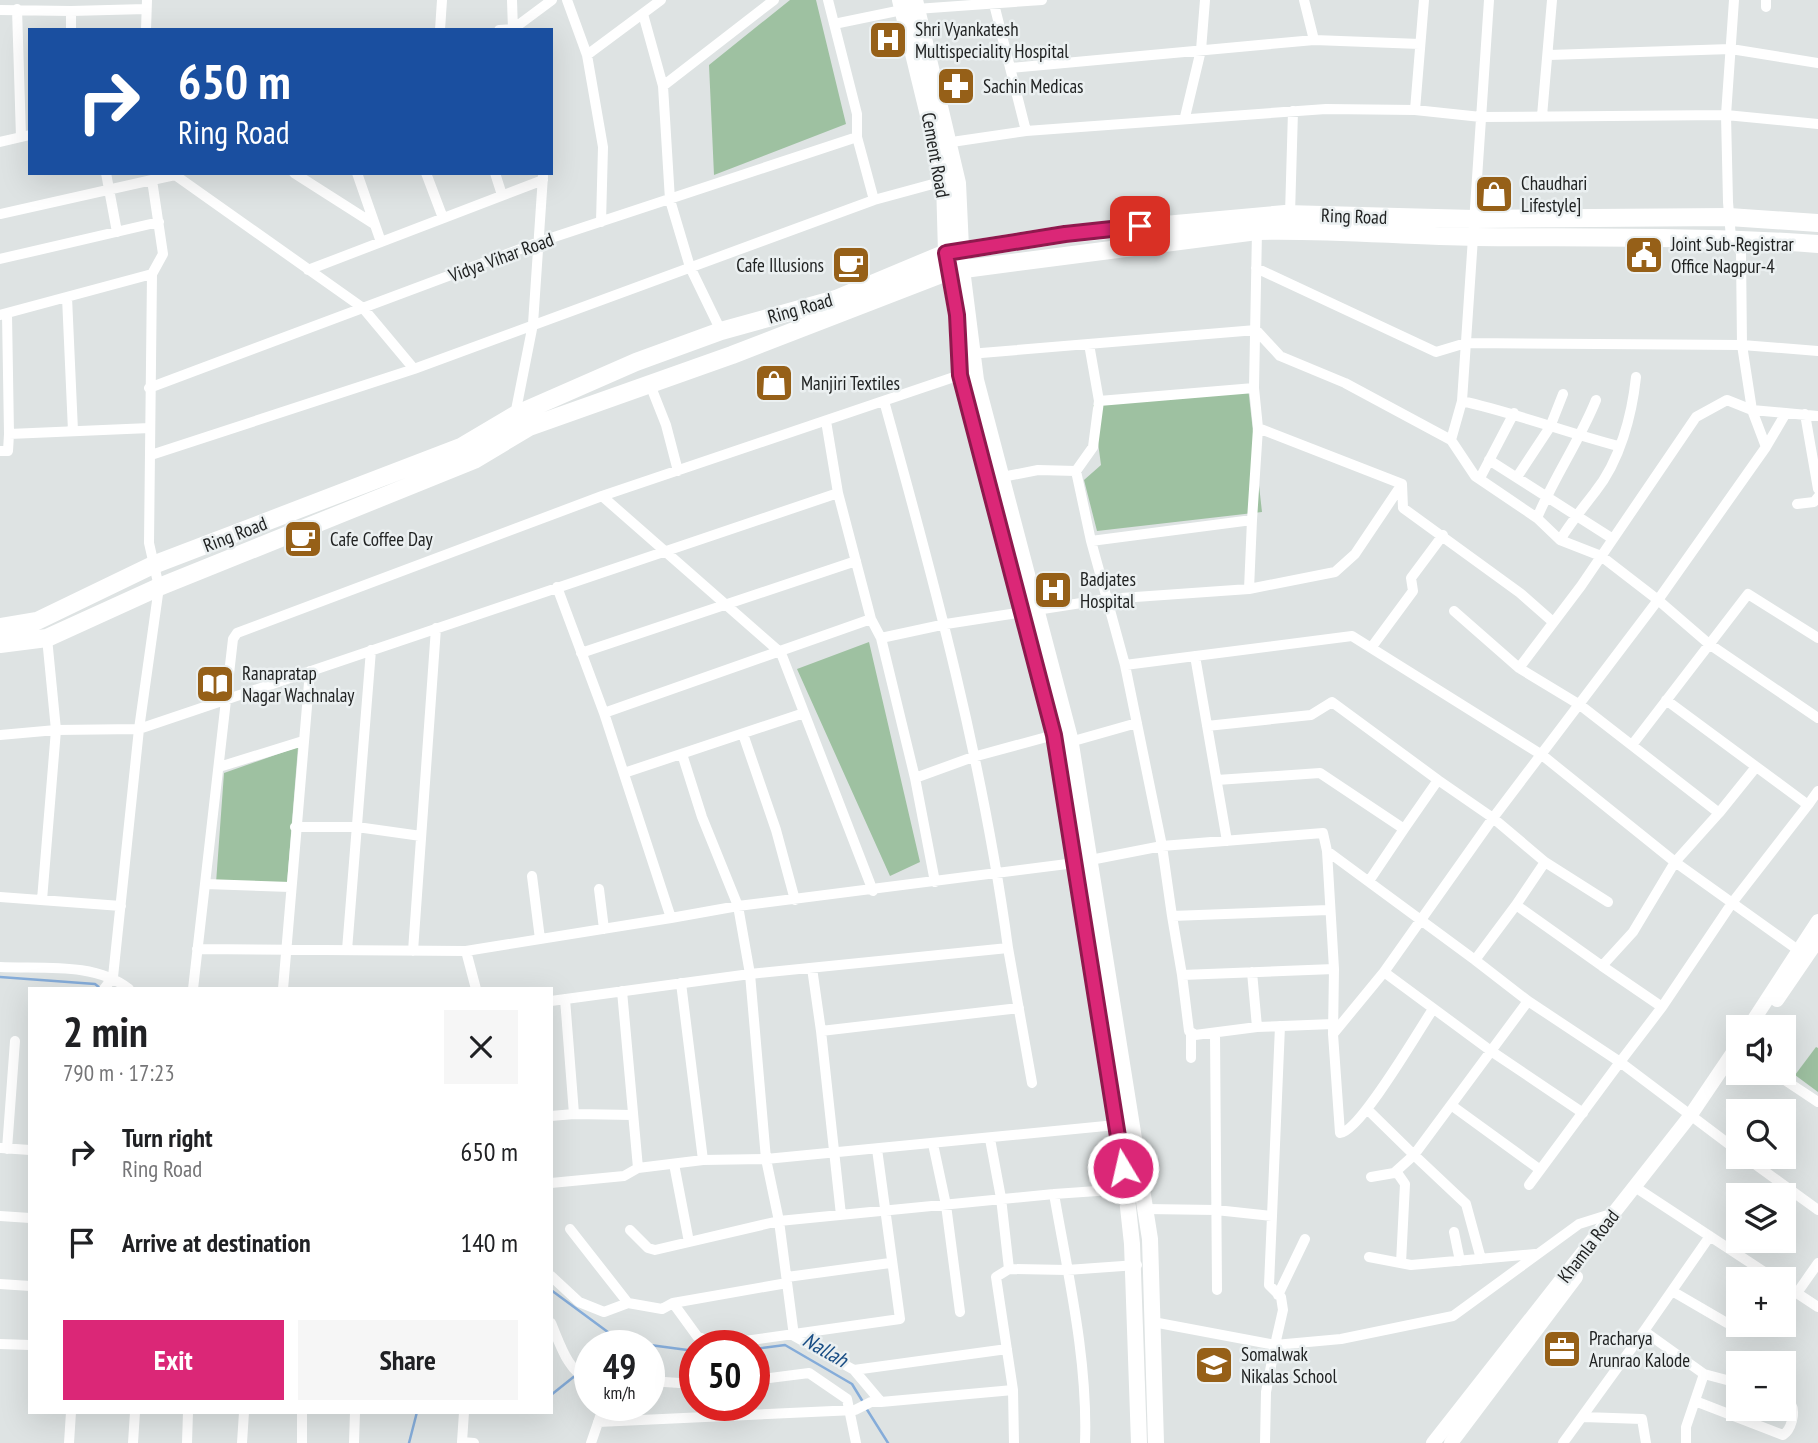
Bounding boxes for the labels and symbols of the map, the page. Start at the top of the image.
place label: Shri Vyankatesh Multispeciality Hospital [915,17,1069,63]
hospital icon: Shri Vyankatesh Multispeciality Hospital [867,19,909,61]
pharmacy icon: Sachin Medicas [935,65,977,107]
place label: Sachin Medicas [983,74,1083,98]
street label: Cement Road [917,110,955,200]
place label: Chaudhari Lifestyle] [1521,171,1587,217]
shop icon: Chaudhari Lifestyle] [1473,173,1515,215]
pin [1110,196,1170,256]
street label: Ring Road [1320,203,1388,229]
street label: Vidya Vihar Road [444,227,557,287]
place label: Joint Sub-Registrar Office Nagpur-4 [1670,232,1795,278]
public building icon: Joint Sub-Registrar Office Nagpur-4 [1623,234,1665,276]
cafe icon: Cafe Illusions [830,244,872,286]
place label: Cafe Illusions [736,253,824,277]
street label: Ring Road [765,287,835,329]
shop icon: Manjiri Textiles [753,362,795,404]
place label: Manjiri Textiles [801,371,900,395]
street label: Ring Road [200,511,270,557]
cafe icon: Cafe Coffee Day [282,518,324,560]
place label: Cafe Coffee Day [330,527,434,551]
place label: Badjates Hospital [1080,567,1136,613]
hospital icon: Badjates Hospital [1032,569,1074,611]
place label: Ranapratap Nagar Wachnalay [242,661,355,707]
library icon: Ranapratap Nagar Wachnalay [194,663,236,705]
position arrow [1086,1131,1160,1205]
street label: Khamla Road [1552,1205,1624,1287]
water label: Nallah [798,1326,854,1374]
place label: Pracharya Arunrao Kalode [1589,1326,1690,1372]
office icon: Pracharya Arunrao Kalode [1541,1328,1583,1370]
speed limit sign: 50 [679,1330,770,1421]
place label: Somalwak Nikalas School [1241,1342,1337,1388]
school or university icon: Somalwak Nikalas School [1193,1344,1235,1386]

